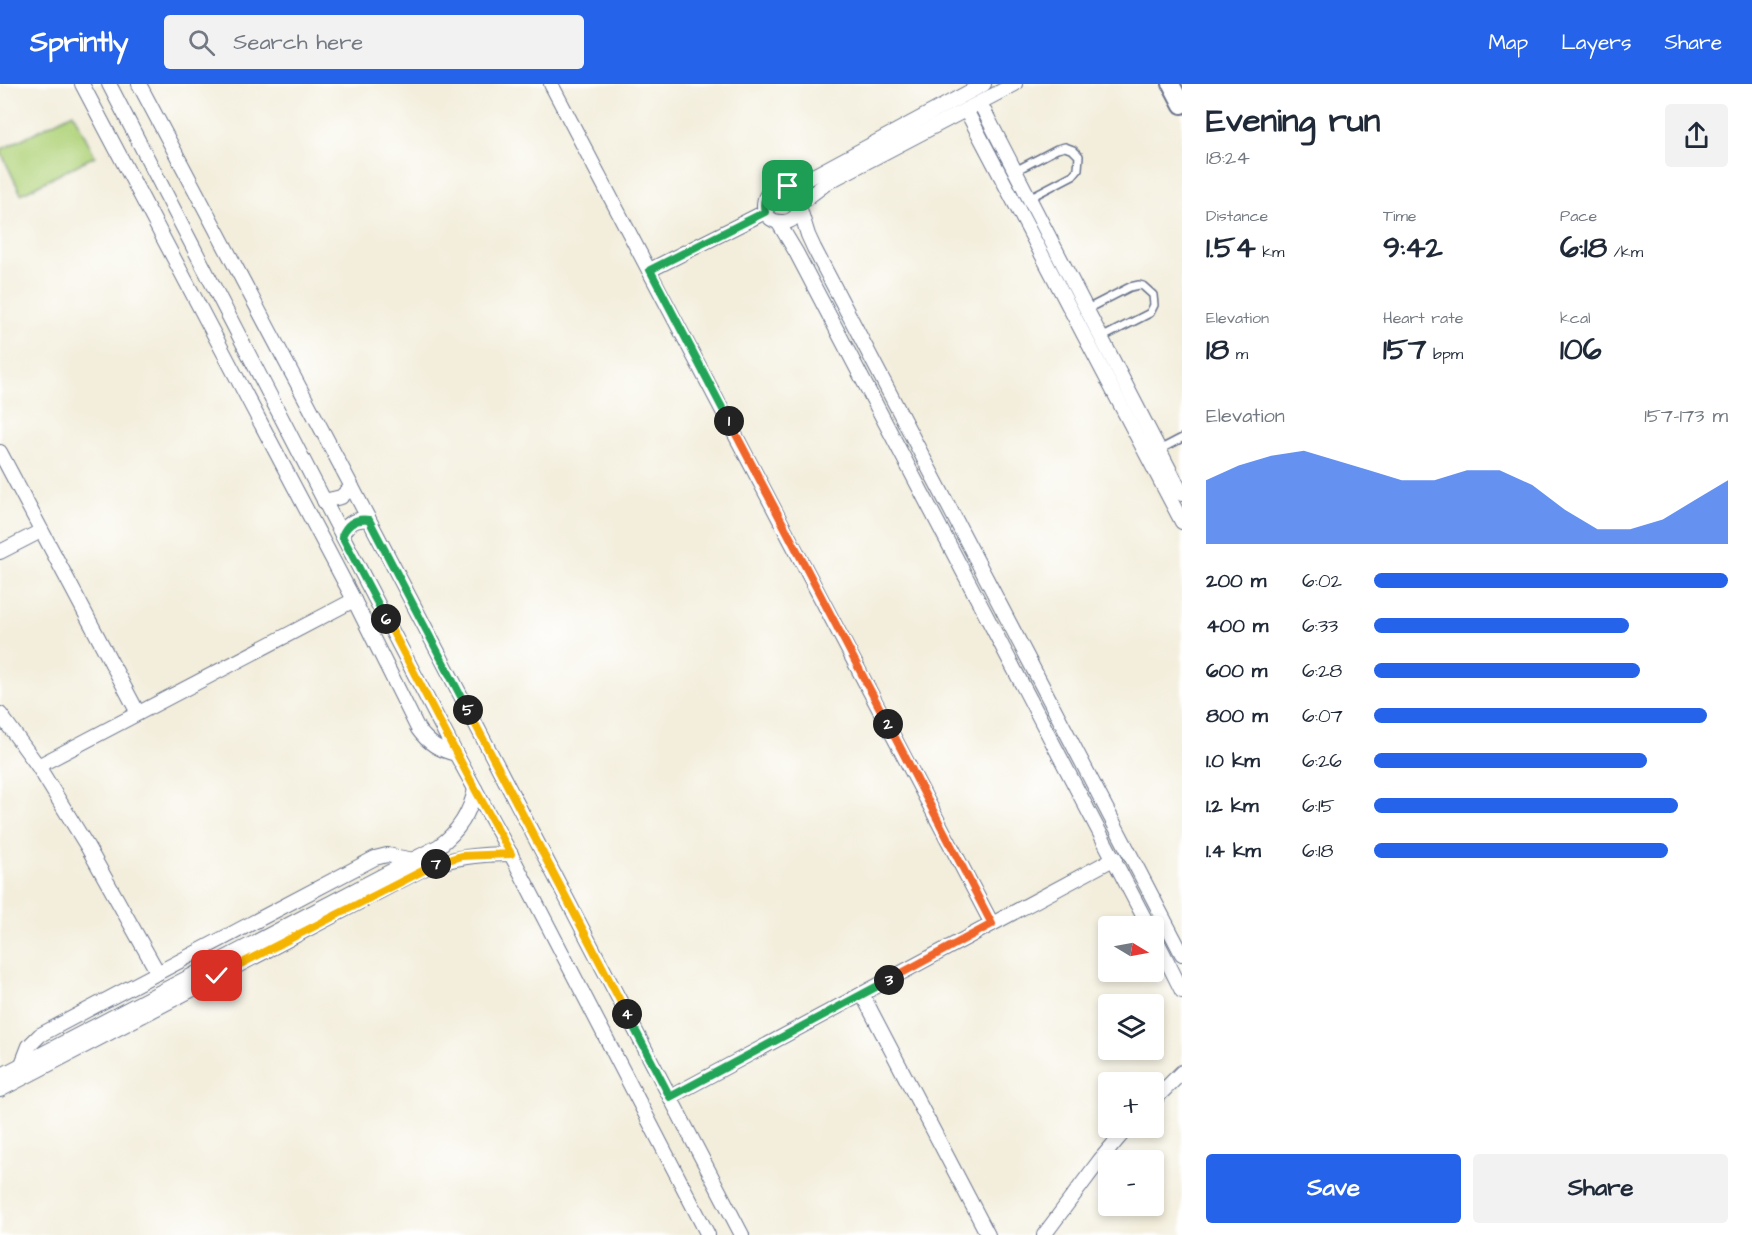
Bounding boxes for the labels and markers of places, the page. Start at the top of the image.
pin [762,160,813,211]
pin: 1 [714,406,744,436]
pin: 6 [371,604,401,634]
pin: 5 [453,695,483,725]
pin: 2 [873,709,903,739]
pin: 7 [421,849,451,879]
pin [191,950,242,1001]
pin: 3 [874,965,904,995]
pin: 4 [612,999,642,1029]

